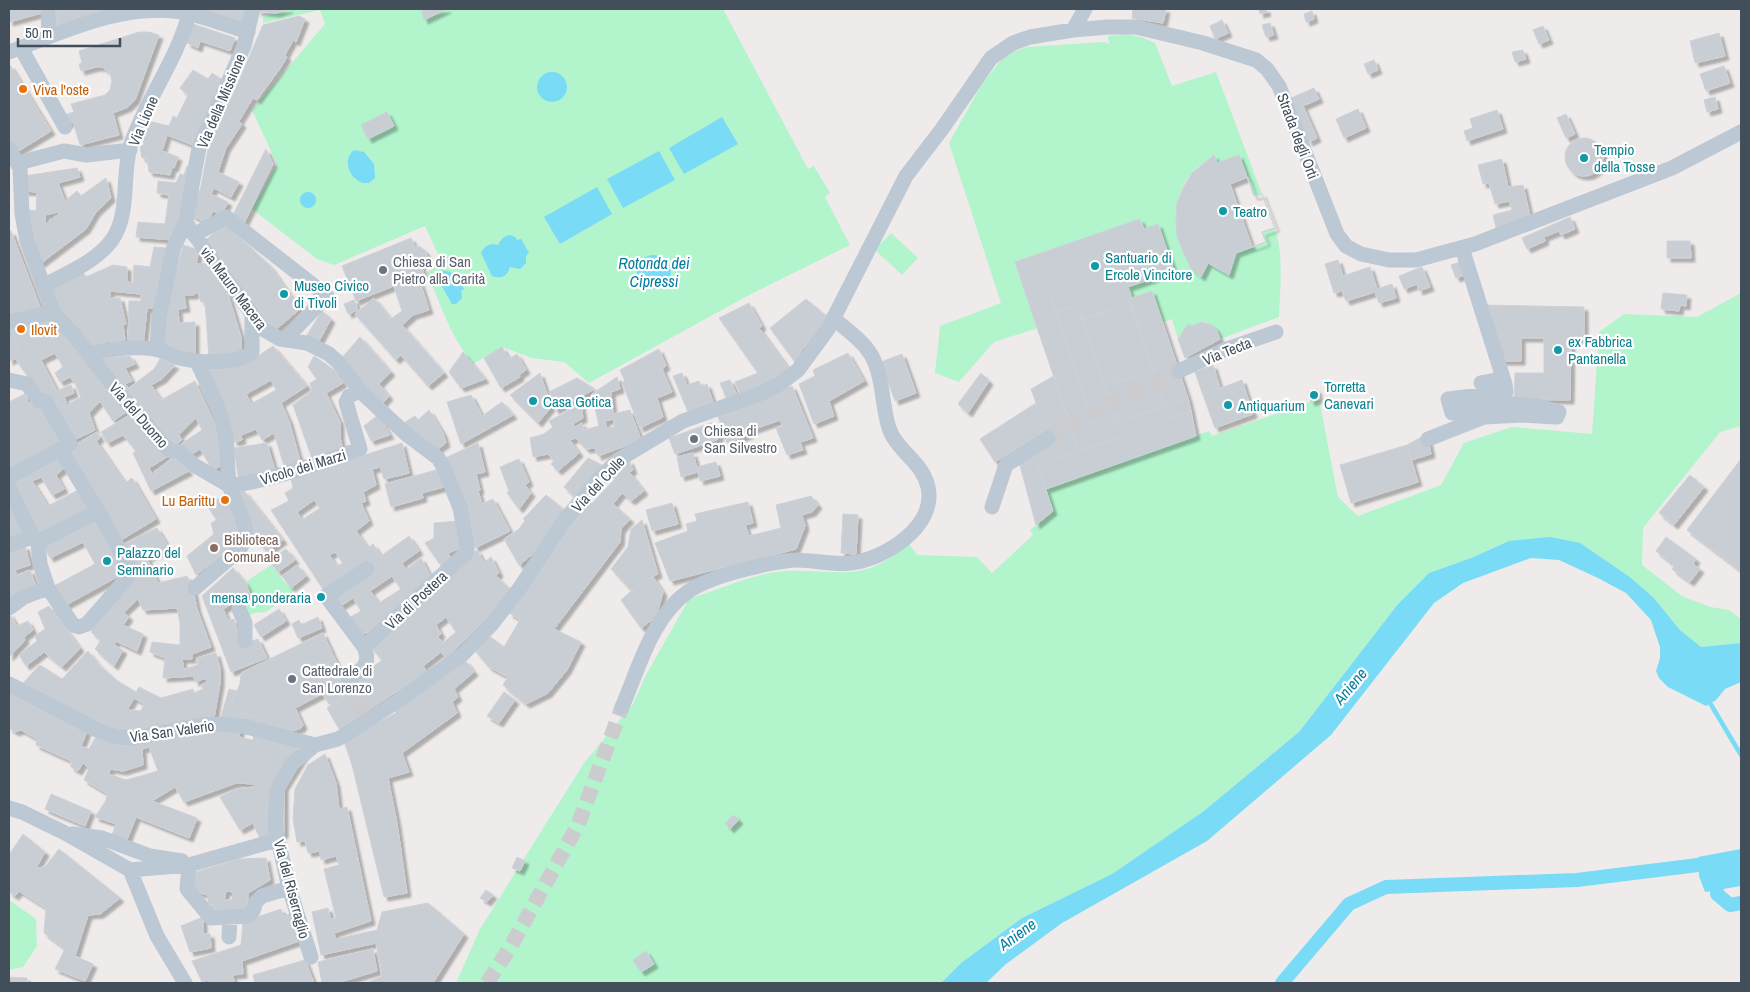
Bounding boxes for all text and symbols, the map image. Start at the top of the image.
scale bar [18,15,120,47]
text: 50 m [25,22,52,43]
street label: Via della Missione [192,50,250,152]
place label: Viva l'oste [33,79,89,100]
marker: Viva l'oste [17,83,29,95]
street label: Strada degli Orti [1272,90,1324,182]
street label: Via Lione [123,93,163,149]
place label: Tempio della Tosse [1594,139,1655,177]
marker: Tempio della Tosse [1578,152,1590,164]
place label: Teatro [1233,201,1267,222]
marker: Teatro [1217,205,1229,217]
street label: via Mauro Macera [196,242,272,334]
place label: Santuario di Ercole Vincitore [1105,247,1192,285]
place label: Chiesa di San Pietro alla Carità [393,251,485,289]
water label: Rotonda dei Cipressi [618,252,690,292]
marker: Santuario di Ercole Vincitore [1089,260,1101,272]
marker: Chiesa di San Pietro alla Carità [377,264,389,276]
place label: Museo Civico di Tivoli [294,275,369,313]
marker: Museo Civico di Tivoli [278,288,290,300]
place label: Ilovit [31,319,58,340]
marker: Ilovit [15,323,27,335]
place label: ex Fabbrica Pantanella [1568,331,1633,369]
street label: Via Tecta [1199,332,1255,370]
marker: ex Fabbrica Pantanella [1552,344,1564,356]
place label: Torretta Canevari [1324,376,1374,414]
street label: Via del Duomo [104,377,174,453]
marker: Torretta Canevari [1308,389,1320,401]
place label: Casa Gotica [543,391,612,412]
marker: Casa Gotica [527,395,539,407]
place label: Antiquarium [1237,395,1305,416]
marker: Antiquarium [1222,399,1234,411]
place label: Chiesa di San Silvestro [704,420,777,458]
marker: Chiesa di San Silvestro [688,433,700,445]
street label: Vicolo dei Marzi [258,444,348,490]
street label: Via del Colle [567,451,629,517]
place label: Lu Barittu [162,490,215,511]
marker: Lu Barittu [219,494,231,506]
place label: Biblioteca Comunale [224,529,280,567]
place label: Palazzo del Seminario [117,542,181,580]
marker: Biblioteca Comunale [208,542,220,554]
marker: Palazzo del Seminario [101,555,113,567]
street label: Via di Postera [380,566,452,634]
place label: mensa ponderaria [211,587,311,608]
marker: mensa ponderaria [315,591,327,603]
place label: Cattedrale di San Lorenzo [302,660,372,698]
water label: Aniene [1328,663,1372,710]
marker: Cattedrale di San Lorenzo [286,673,298,685]
street label: Via San Valerio [128,715,216,747]
street label: Via del Riserraglio [269,837,315,941]
water label: Aniene [993,913,1040,956]

